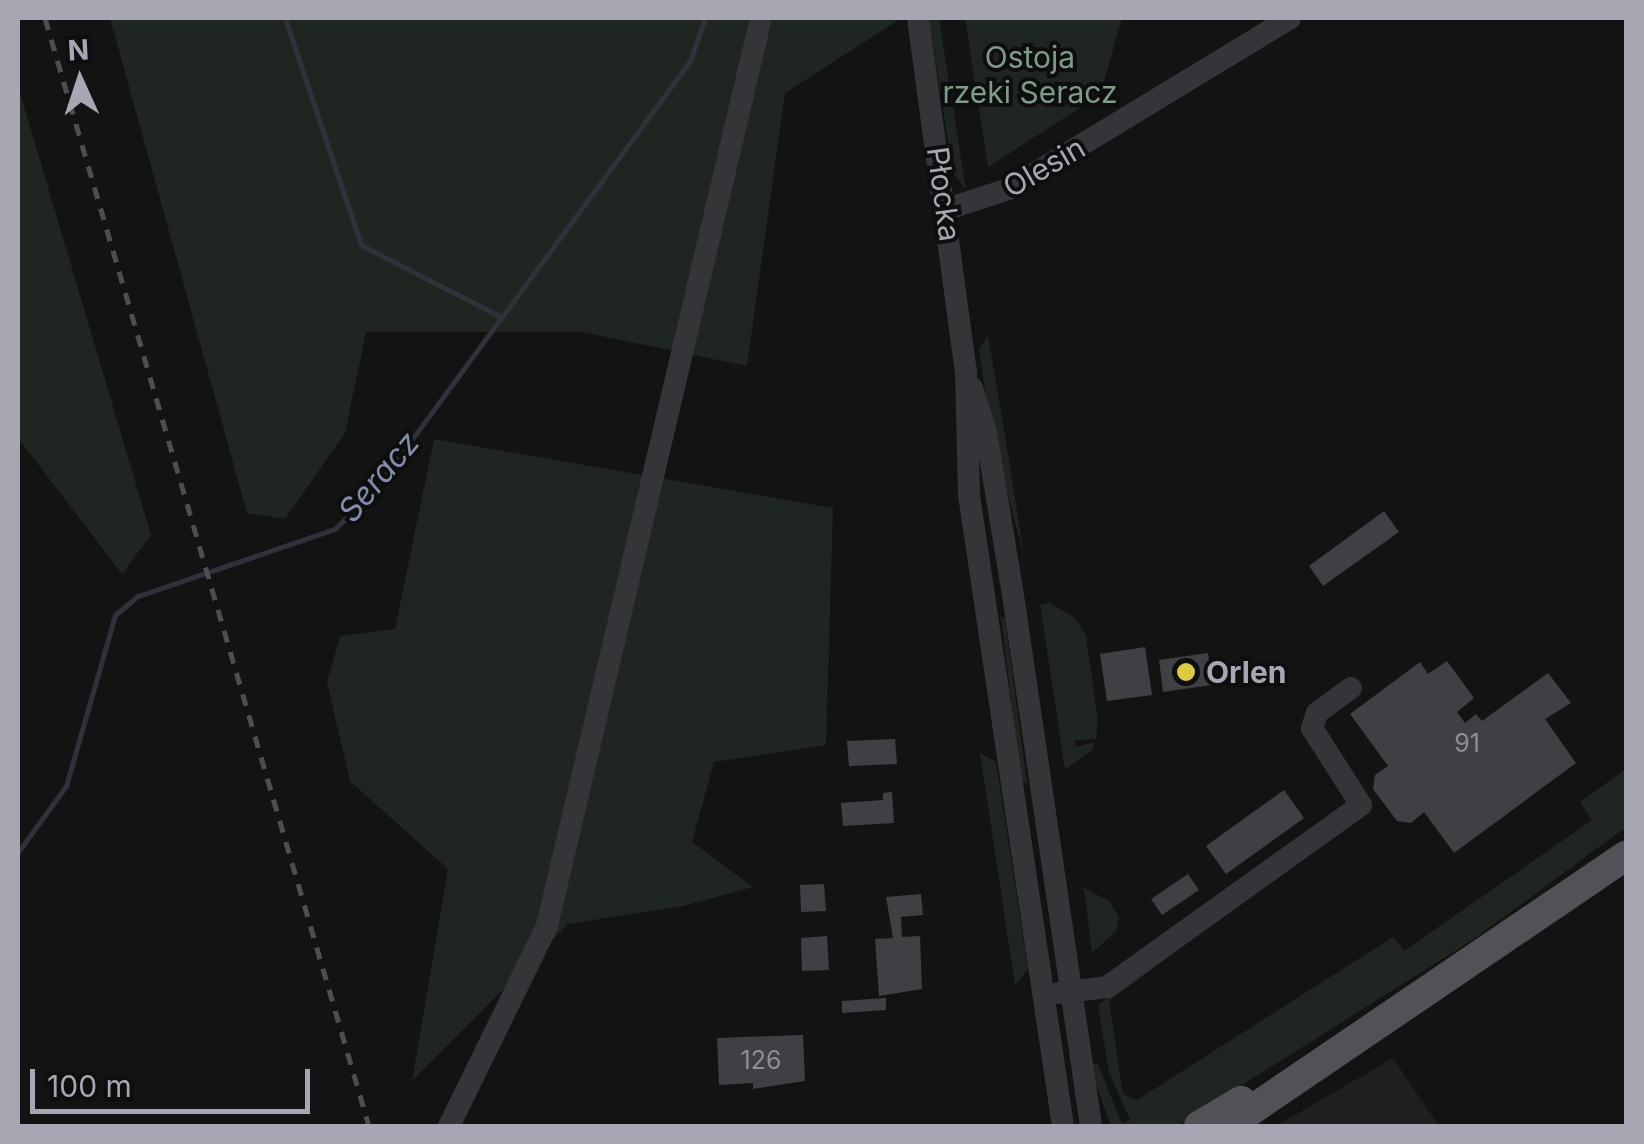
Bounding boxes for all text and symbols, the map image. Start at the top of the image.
north arrow [30,30,130,130]
text: N [67,33,90,68]
park label: Ostoja rzeki Seracz [942,39,1118,110]
street label: Olesin [997,129,1091,205]
street label: Płocka [920,145,968,243]
water label: Seracz [330,424,428,530]
place label: Orlen [1206,654,1286,690]
marker: Orlen [1175,661,1197,683]
house number: 91 [1454,728,1480,758]
house number: 126 [741,1045,781,1075]
scale bar [35,1049,315,1111]
text: 100 m [47,1068,132,1104]

